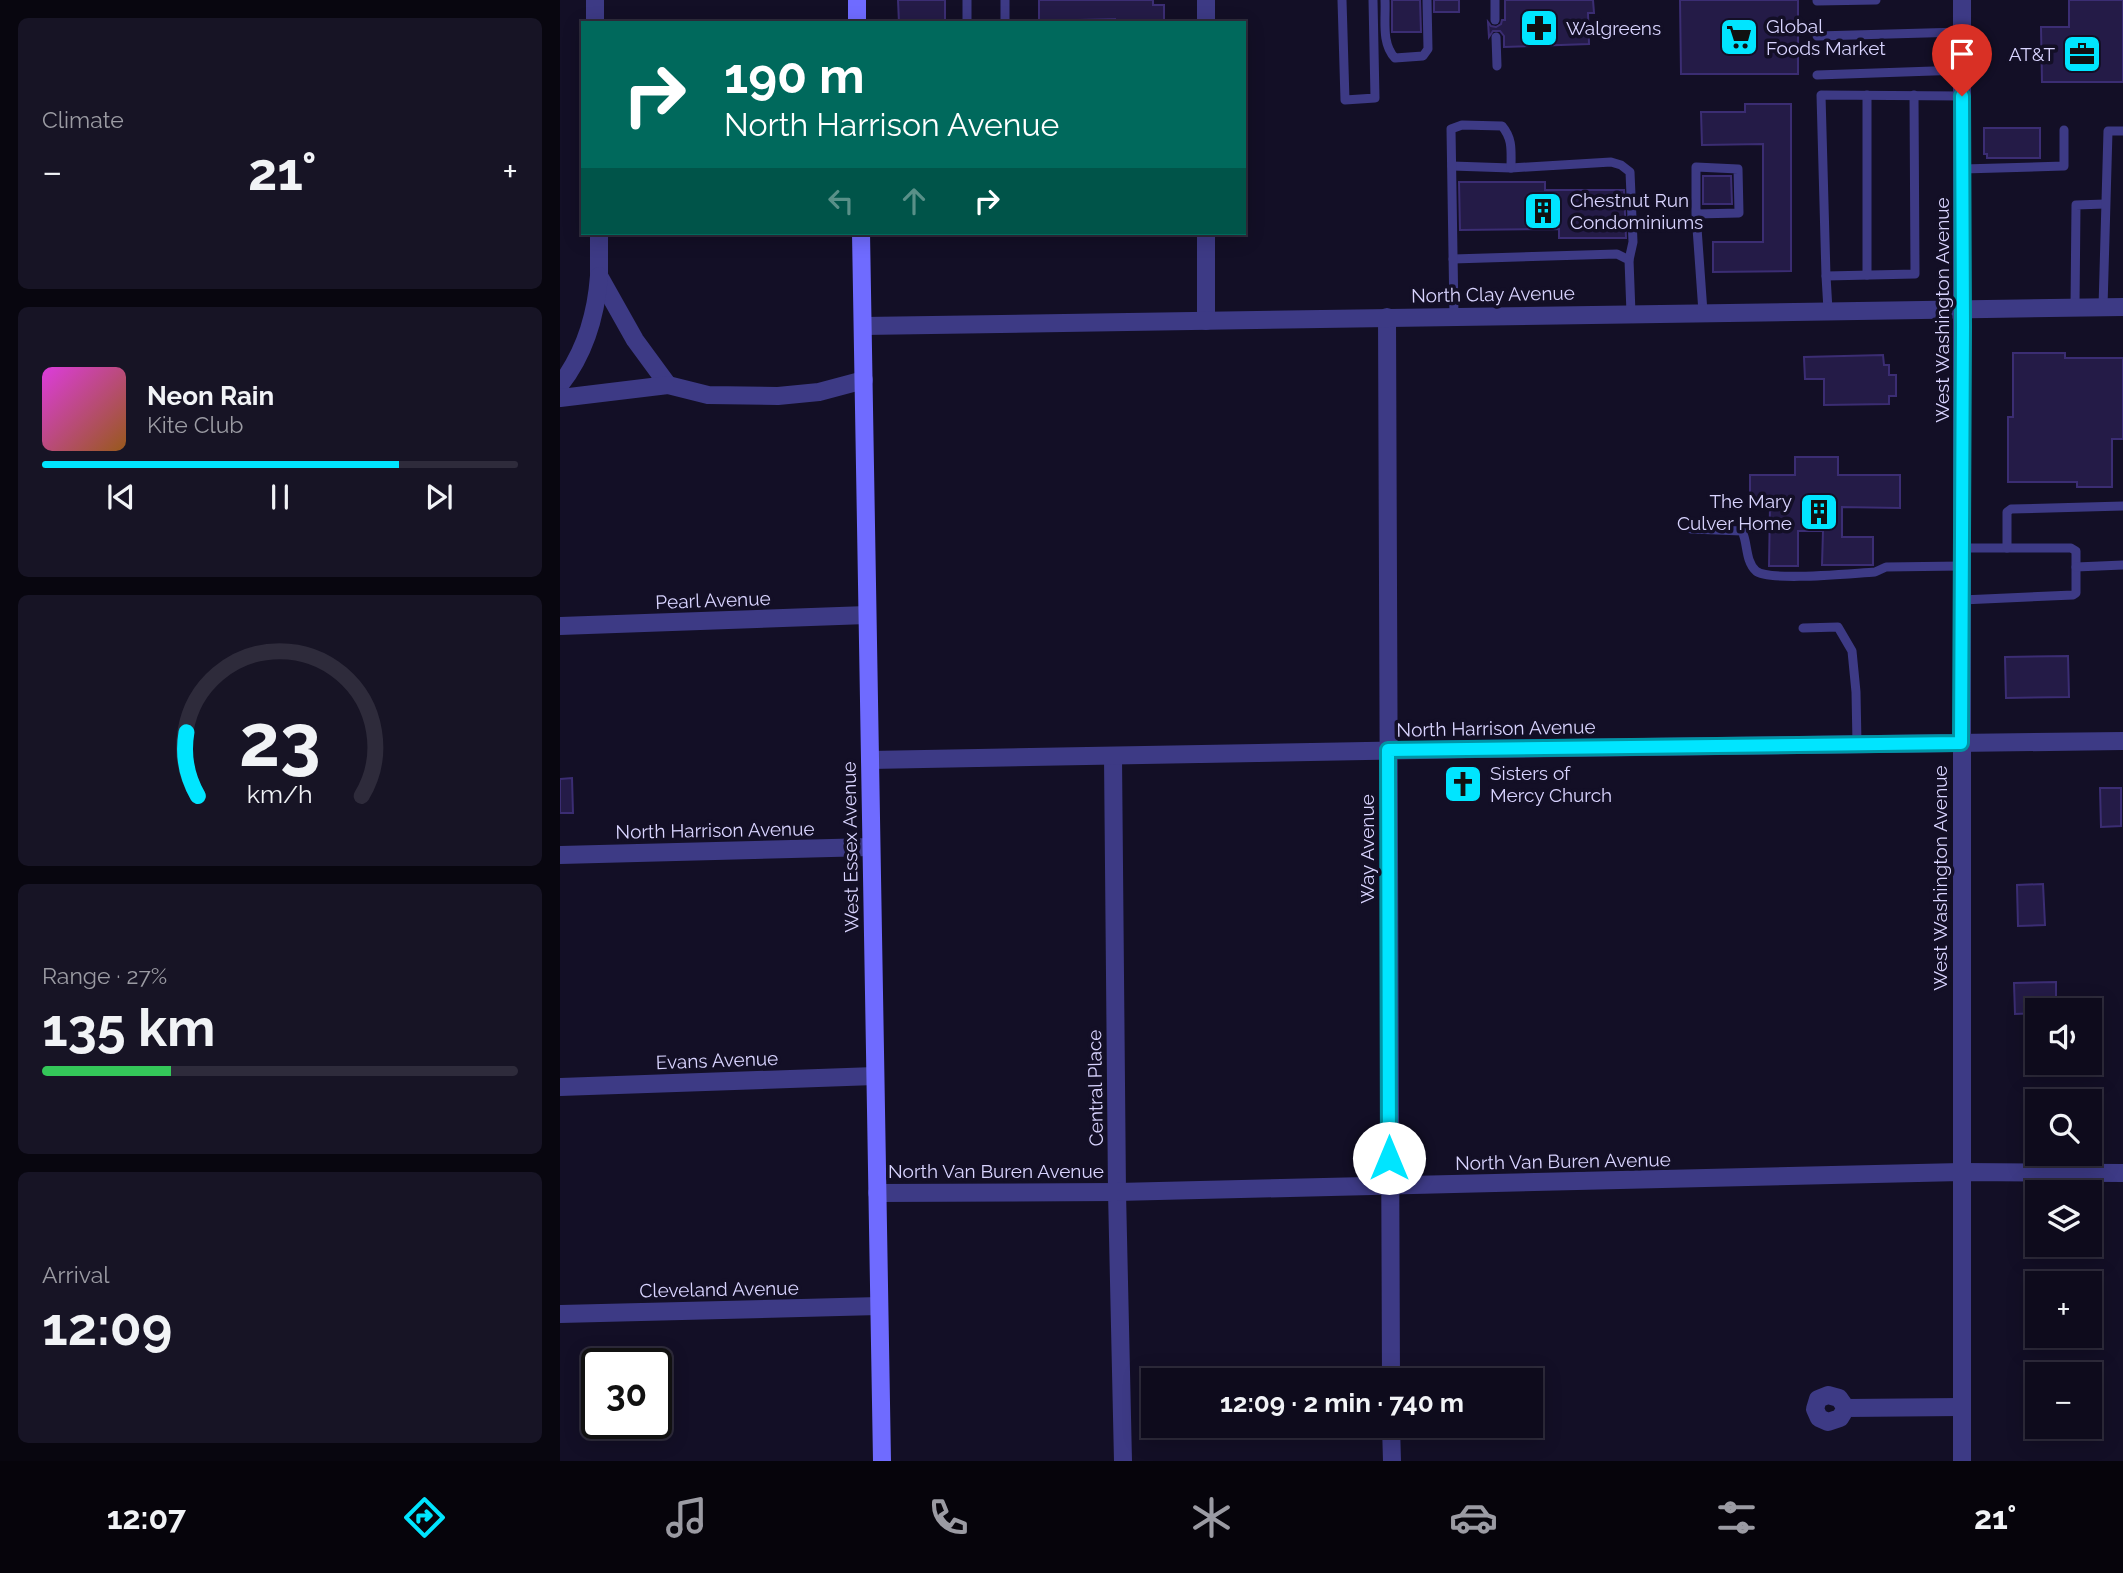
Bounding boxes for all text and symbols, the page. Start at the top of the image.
pharmacy icon: Walgreens [1518,7,1560,49]
place label: Global Foods Market [1766,15,1886,59]
supermarket icon: Global Foods Market [1718,16,1760,58]
place label: Walgreens [1566,17,1661,39]
pin [1932,24,1992,96]
office icon: AT&T [2061,33,2103,75]
icon: arrive [1943,35,1981,73]
place label: AT&T [2009,43,2055,65]
text: 190 m [724,47,865,104]
icon: right [609,49,700,140]
text: Climate [42,106,124,133]
text: North Harrison Avenue [724,106,1059,143]
text: 21° [248,141,317,202]
text: − [42,149,62,194]
text: + [502,149,518,194]
icon: left [822,182,860,220]
icon: ahead [895,182,933,220]
icon: right [968,182,1006,220]
place label: Chestnut Run Condominiums [1570,189,1703,233]
building icon: Chestnut Run Condominiums [1522,190,1564,232]
street label: West Washington Avenue [1931,197,1953,423]
street label: North Clay Avenue [1411,282,1575,306]
text: Neon Rain [147,381,274,411]
text: Kite Club [147,411,244,438]
icon: previous [102,478,140,516]
icon: pause [261,478,299,516]
icon: next [420,478,458,516]
place label: The Mary Culver Home [1677,490,1792,534]
building icon: The Mary Culver Home [1798,491,1840,533]
street label: Pearl Avenue [655,587,771,613]
text: 23 [239,699,321,784]
street label: North Harrison Avenue [1396,715,1596,741]
street label: West Essex Avenue [838,761,862,933]
place label: Sisters of Mercy Church [1490,762,1612,806]
church icon: Sisters of Mercy Church [1442,763,1484,805]
street label: West Washington Avenue [1929,765,1951,991]
text: km/h [247,779,313,809]
street label: Way Avenue [1356,794,1378,904]
street label: North Harrison Avenue [615,817,815,843]
text: Range · 27% [42,962,167,989]
text: 135 km [42,997,215,1058]
map controls [2025,998,2102,1439]
button: sound [2025,998,2102,1075]
street label: Central Place [1083,1029,1107,1147]
street label: Evans Avenue [655,1047,779,1073]
button: search [2025,1089,2102,1166]
position arrow [1352,1121,1426,1195]
street label: North Van Buren Avenue [1455,1148,1671,1174]
street label: North Van Buren Avenue [888,1160,1104,1182]
button: layers [2025,1180,2102,1257]
text: Arrival [42,1261,109,1288]
button: + [2025,1271,2102,1348]
street label: Cleveland Avenue [639,1277,799,1301]
text: 12:09 [42,1296,172,1357]
speed limit sign: 30 [581,1348,672,1439]
button: − [2025,1362,2102,1439]
text: 12:09 · 2 min · 740 m [1220,1388,1464,1418]
icon: directions [400,1493,449,1542]
icon: music [662,1493,711,1542]
icon: phone [924,1493,973,1542]
icon: climate [1187,1493,1236,1542]
icon: car [1449,1493,1498,1542]
icon: filters [1712,1493,1761,1542]
text: 12:07 [107,1499,186,1536]
text: 21° [1974,1499,2016,1536]

